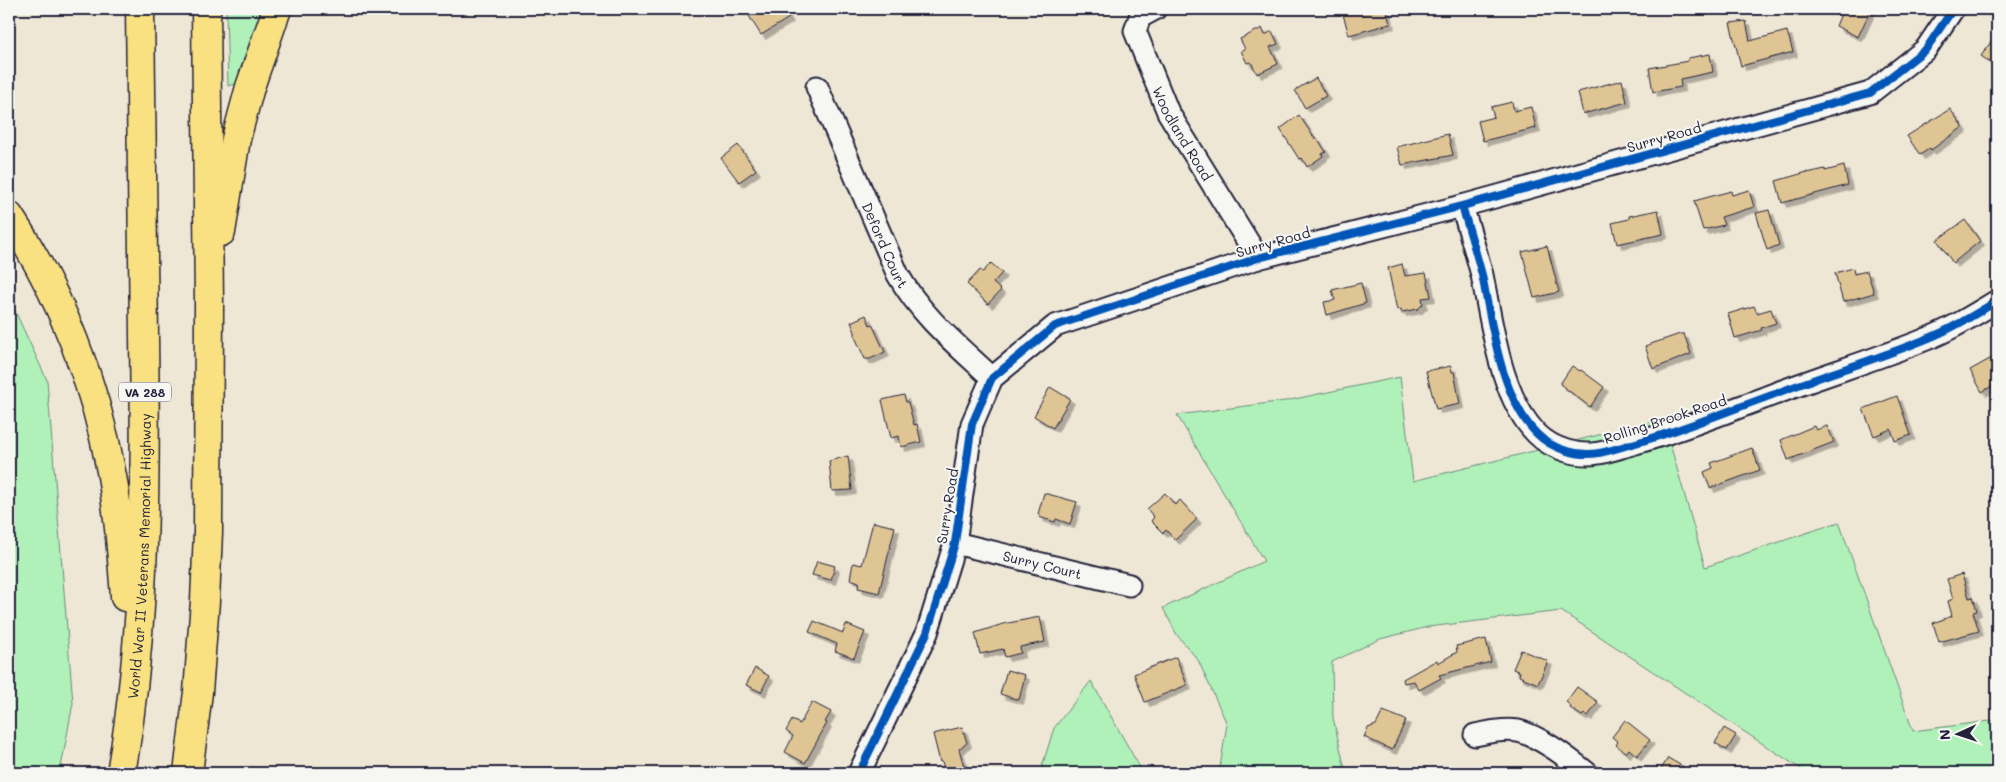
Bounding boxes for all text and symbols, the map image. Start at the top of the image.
street label: Woodland Road [1149,83,1217,184]
street label: Surry Road [1625,117,1703,157]
street label: Deford Court [858,199,913,291]
street label: Surry Road [1234,222,1312,262]
road number: VA 288 [119,382,171,402]
street label: Rolling Brook Road [1601,390,1729,448]
street label: World War II Veterans Memorial Highway [122,413,154,700]
street label: Surry Road [932,467,962,545]
street label: Surry Court [1001,545,1084,583]
north arrow [1934,710,1984,760]
text: N [1935,729,1954,741]

